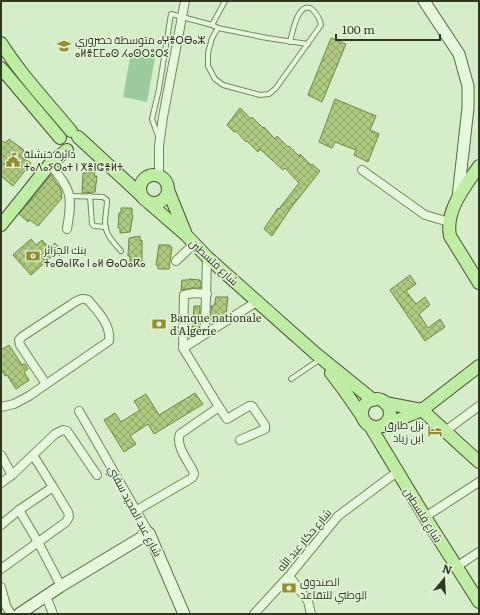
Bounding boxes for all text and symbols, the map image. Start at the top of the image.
scale bar [336,16,440,42]
text: 100 m [342,20,375,38]
place label: متوسطة حصروري ⴰⵖⴻⵔⴱⴰⵣ ⴰⵍⴻⵎⵎⴰⵙ ⵃⴰⵙⵔⵓⵔⵉ [75,31,206,60]
school or university icon: متوسطة حصروري ⴰⵖⴻⵔⴱⴰⵣ ⴰⵍⴻⵎⵎⴰⵙ ⵃⴰⵙⵔⵓⵔⵉ [56,38,72,54]
place label: دائرة خنشلة ⵜⴰⴷⴰⵢⵔⴰⵜ ⵏ ⵅⴻⵏⵛⴻⵍⵜ [24,145,123,174]
public building icon: دائرة خنشلة ⵜⴰⴷⴰⵢⵔⴰⵜ ⵏ ⵅⴻⵏⵛⴻⵍⵜ [5,152,21,168]
street label: شارع فلسطين [186,234,243,289]
place label: بنك الجزائر ⵜⴰⴱⴰⵏⴽⴰ ⵏ ⴰⵍ ⴱⴰⵔⴰⴽⴰ [43,241,146,270]
bank icon: بنك الجزائر ⵜⴰⴱⴰⵏⴽⴰ ⵏ ⴰⵍ ⴱⴰⵔⴰⴽⴰ [25,248,41,264]
place label: Banque nationale d'Algérie [170,309,262,338]
bank icon: Banque nationale d'Algérie [151,316,167,332]
place label: نزل طارق ابن زياد [384,416,424,445]
hotel icon: نزل طارق ابن زياد [427,423,443,439]
street label: شارع عبد المجيد سقني [103,462,167,560]
street label: شارع فلسطين [400,484,447,546]
street label: شارع حكار عبد الله [272,505,335,575]
north arrow [424,559,464,599]
text: N [441,560,454,578]
place label: الصندوق الوطني للتقاعد [300,573,367,604]
bank icon: الصندوق الوطني للتقاعد [281,580,297,596]

